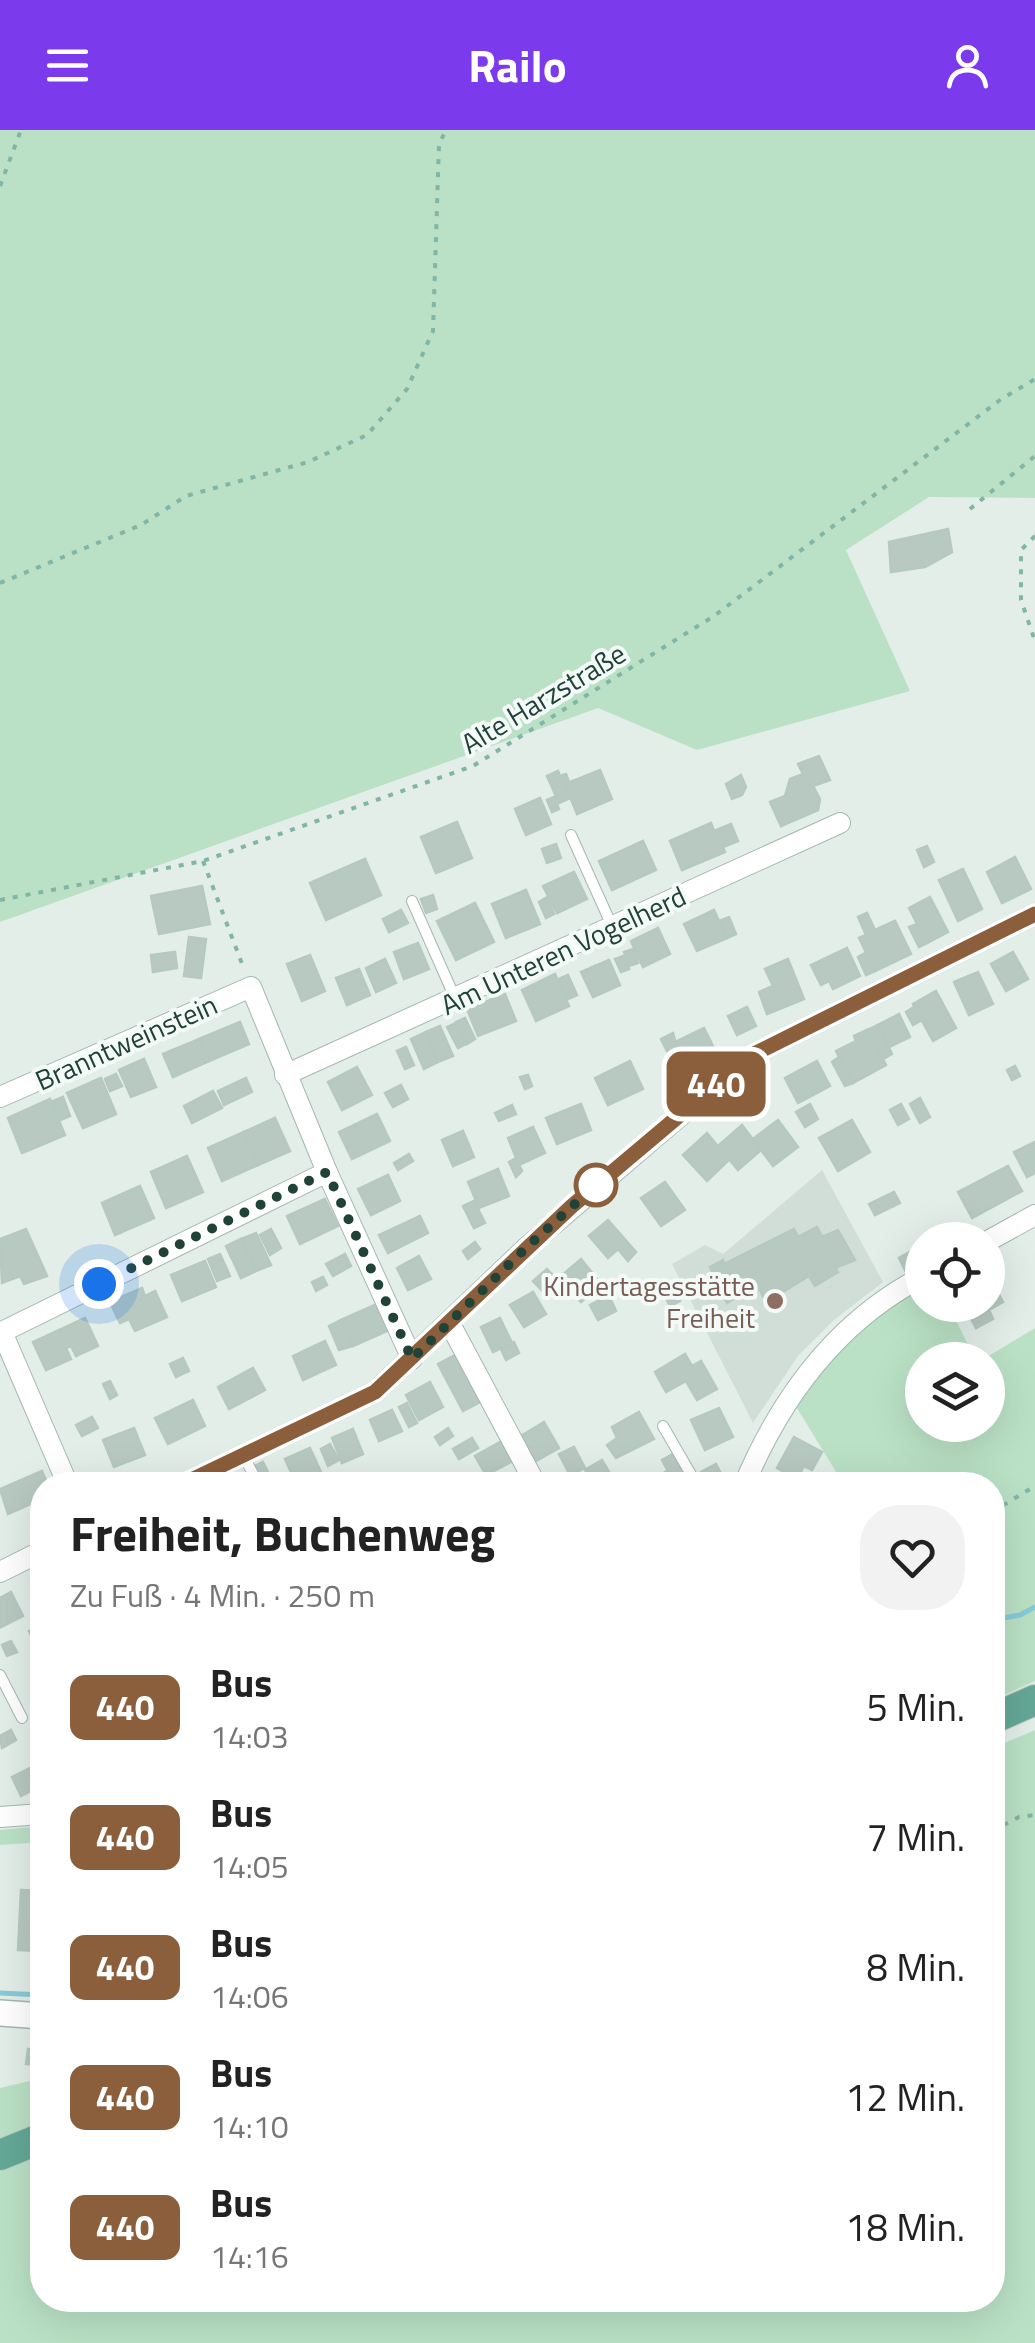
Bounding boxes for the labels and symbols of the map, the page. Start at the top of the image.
street label: Alte Harzstraße [452,632,634,764]
street label: Am Unteren Vogelherd [433,874,693,1026]
street label: Branntweinstein [28,983,224,1101]
line badge: 440 [658,1052,774,1116]
unlabelled marker [575,1164,617,1206]
your location [74,1259,124,1309]
place label: Kindertagesstätte Freiheit [543,1264,755,1339]
marker: Kindertagesstätte Freiheit [764,1290,786,1312]

